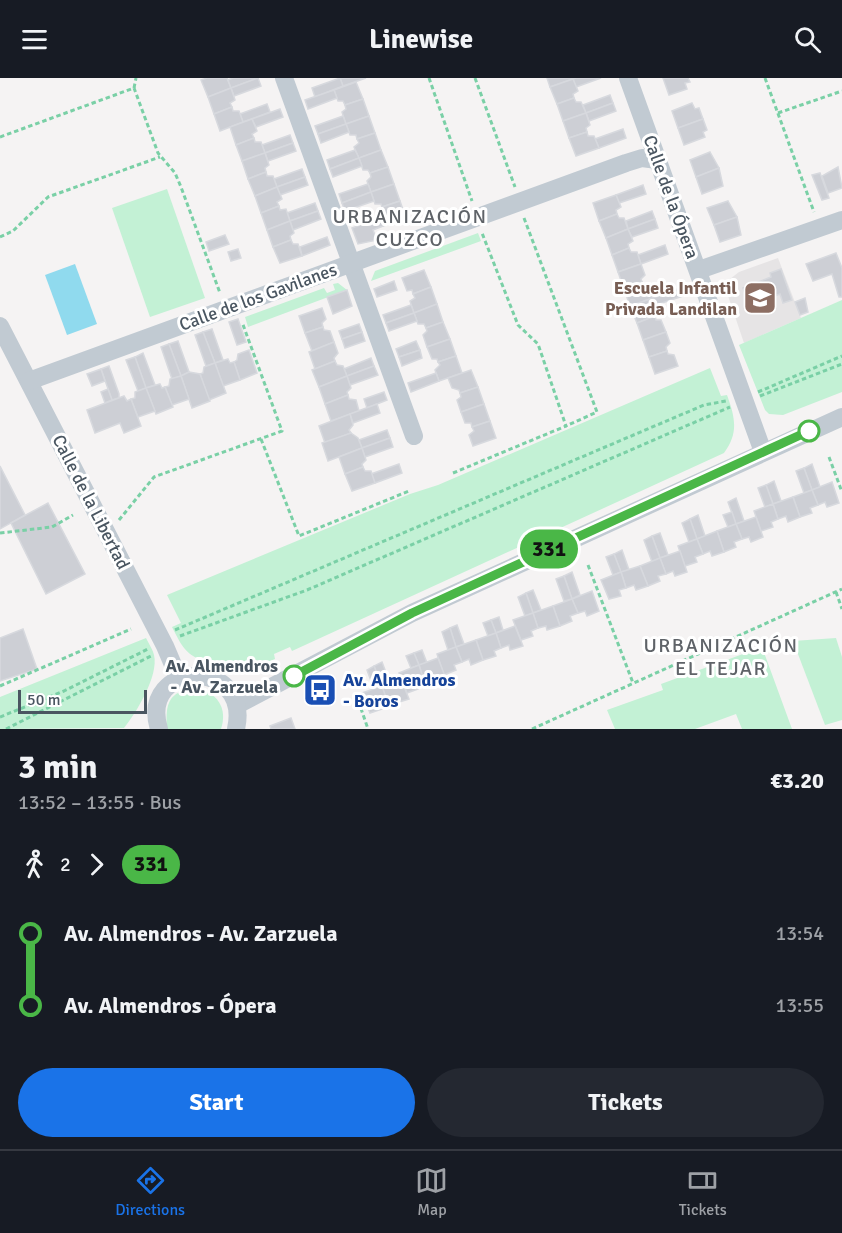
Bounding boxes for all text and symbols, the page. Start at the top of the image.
icon: menu [18,23,51,56]
text: Linewise [369,23,473,56]
icon: search [791,23,824,56]
street label: Calle de la Ópera [638,132,704,262]
district label: URBANIZACIÓN CUZCO [332,204,488,252]
street label: Calle de los Gavilanes [176,258,340,336]
place label: Escuela Infantil Privada Landilan [605,277,737,320]
school or university icon: Escuela Infantil Privada Landilan [742,280,778,316]
unlabelled marker [798,420,820,442]
street label: Calle de la Libertad [48,431,134,573]
line badge: 331 [514,530,584,568]
text: 331 [532,536,566,562]
district label: URBANIZACIÓN EL TEJAR [643,633,799,681]
place label: Av. Almendros - Av. Zarzuela [166,655,278,698]
marker: Av. Almendros - Av. Zarzuela [283,665,305,687]
place label: Av. Almendros - Boros [343,669,455,712]
bus stop icon: Av. Almendros - Boros [302,672,338,708]
scale bar [18,687,147,714]
text: 50 m [27,690,61,710]
text: 3 min [18,747,98,788]
text: €3.20 [770,767,824,794]
text: 13:52 – 13:55 · Bus [18,790,181,815]
icon: walk [18,848,51,881]
icon: forward [80,848,113,881]
text: 331 [134,851,168,877]
text: 2 [60,852,71,877]
text: Av. Almendros - Av. Zarzuela [64,920,338,947]
text: 13:54 [775,921,824,946]
text: Av. Almendros - Ópera [64,992,277,1019]
text: 13:55 [775,993,824,1018]
button: Start [18,1068,415,1137]
button: Tickets [427,1068,824,1137]
tab: Directions [115,1164,185,1220]
tab: Map [415,1164,448,1220]
tab: Tickets [679,1164,727,1220]

